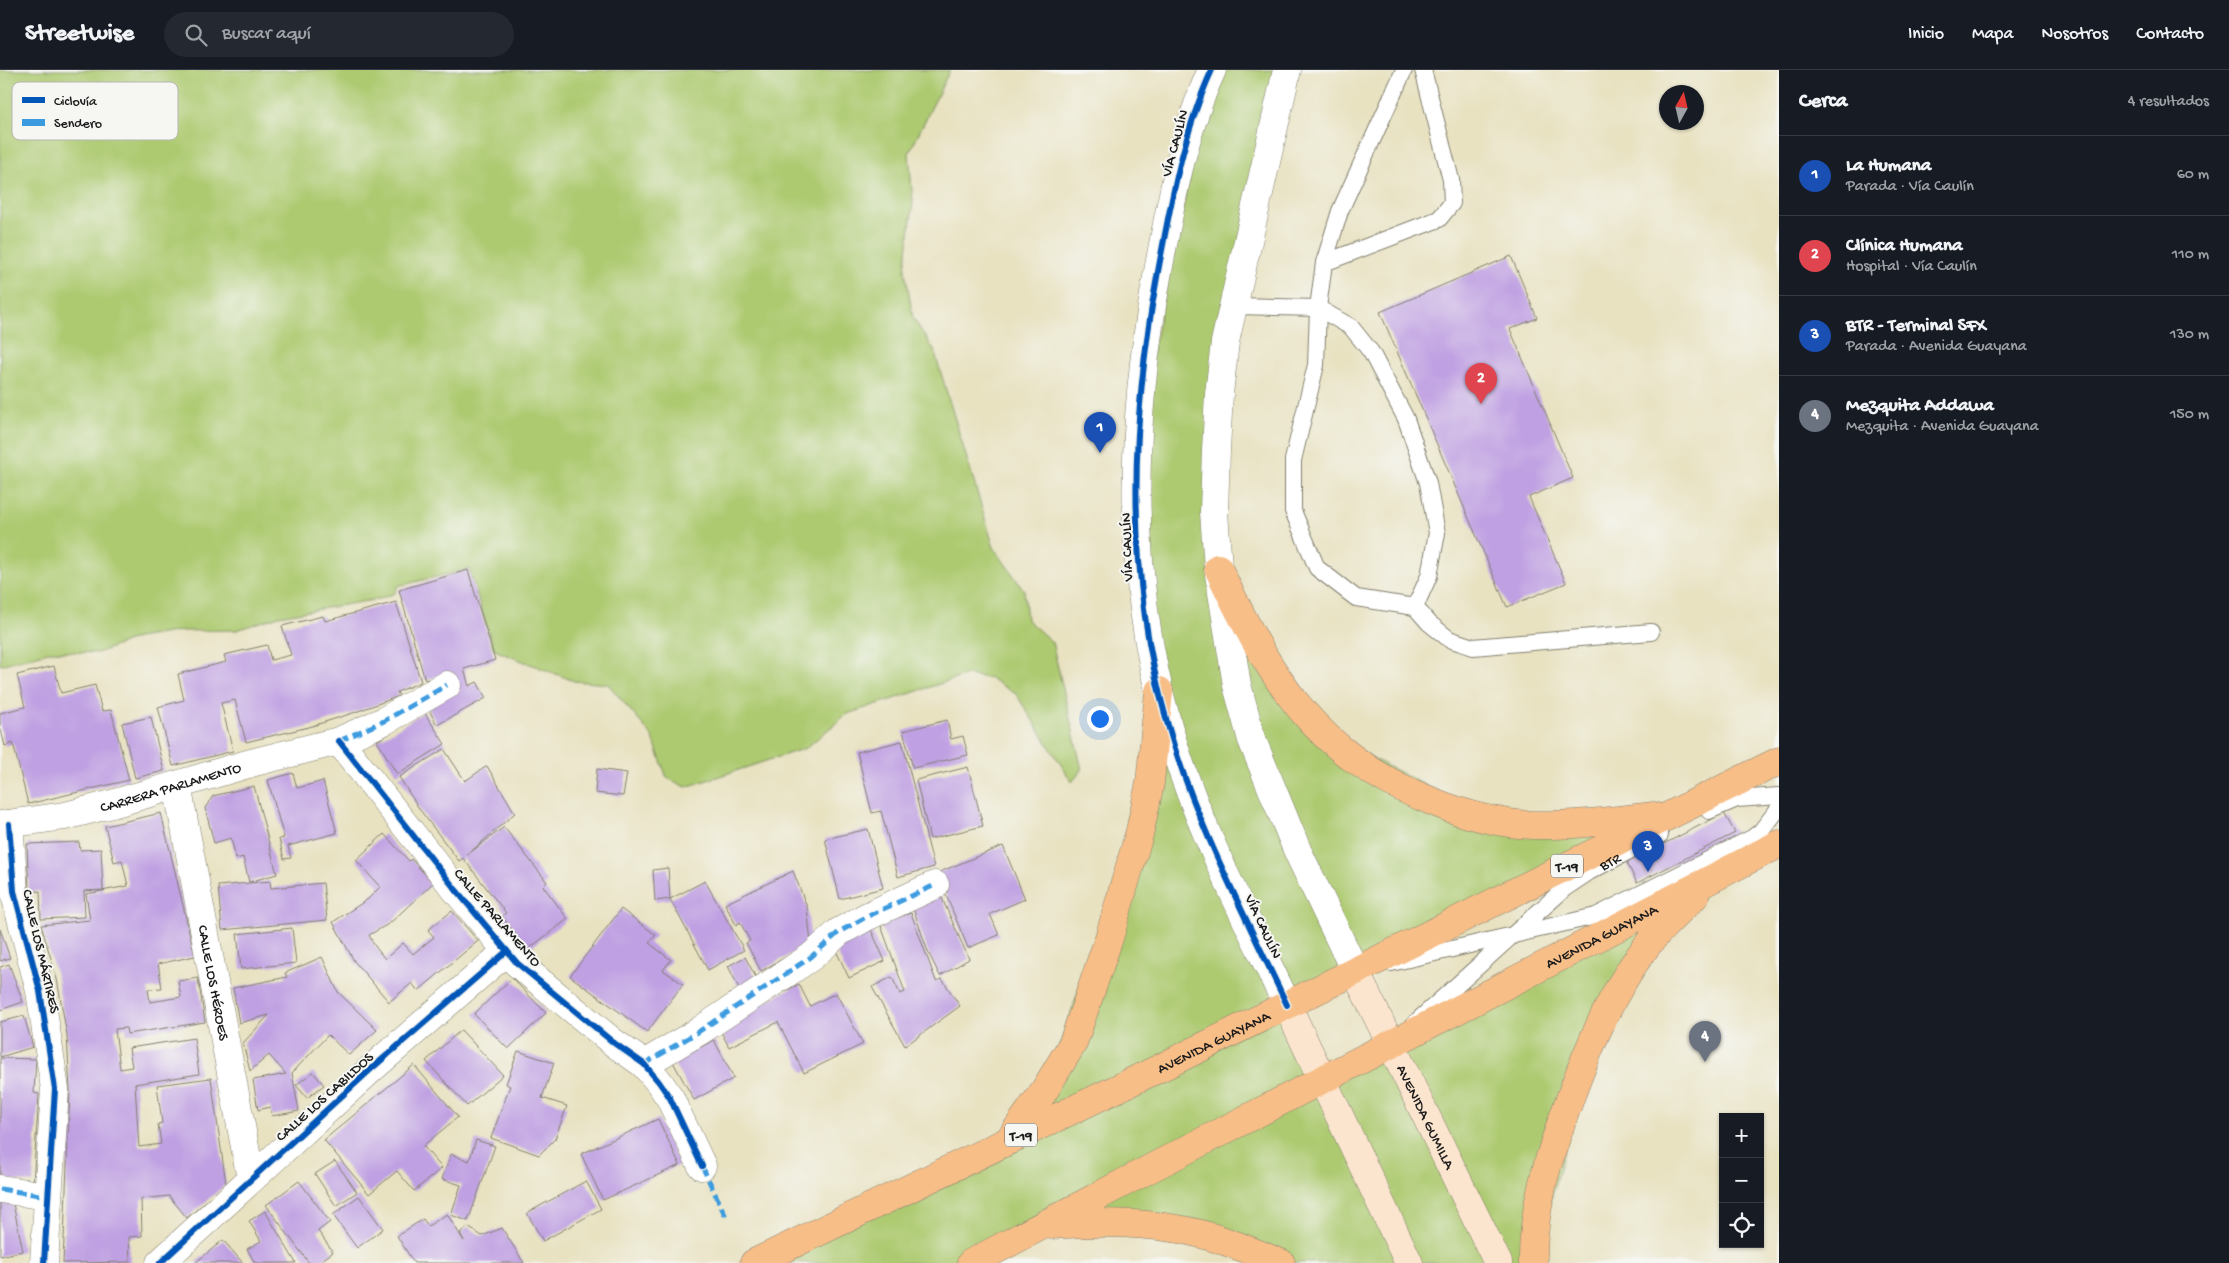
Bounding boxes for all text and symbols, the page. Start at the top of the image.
search box [164,12,514,57]
text: Streetwise [25,20,134,49]
icon: search [182,21,210,49]
text: Buscar aquí [222,23,311,46]
text: Inicio [1908,24,1944,45]
text: Mapa [1972,24,2013,45]
text: Nosotros [2041,24,2108,45]
text: Contacto [2136,24,2204,45]
legend [12,82,178,140]
north arrow [1659,85,1704,130]
text: Cerca [1799,90,1847,115]
text: 4 resultados [2128,93,2209,112]
text: Ciclovía [54,94,98,111]
street label: VÍA CAULÍN [1158,108,1194,180]
text: Sendero [54,116,102,133]
text: La Humana [1846,155,1931,178]
text: 1 [1812,166,1818,185]
text: 60 m [2177,166,2209,185]
text: Parada · Vía Caulín [1846,178,1974,197]
text: Clínica Humana [1846,235,1963,258]
text: 2 [1811,246,1819,265]
text: 110 m [2172,246,2209,265]
text: Hospital · Vía Caulín [1846,258,1977,277]
text: BTR - Terminal SFX [1846,315,1986,338]
text: 3 [1811,326,1819,345]
text: 130 m [2170,326,2209,345]
text: Parada · Avenida Guayana [1846,338,2027,357]
pin: 2 [1465,363,1497,404]
text: Mezquita Addawa [1846,395,1994,418]
text: 4 [1811,406,1819,425]
text: 150 m [2170,406,2209,425]
pin: 1 [1084,412,1116,453]
text: Mezquita · Avenida Guayana [1846,418,2039,437]
street label: VÍA CAULÍN [1118,512,1138,583]
your location [1087,706,1113,732]
street label: CARRERA PARLAMENTO [98,759,244,818]
pin: 3 [1632,831,1664,872]
street label: BTR [1596,850,1625,876]
road number: T-19 [1551,854,1583,878]
street label: CALLE PARLAMENTO [449,865,544,971]
street label: CALLE LOS MÁRTIRES [17,888,63,1015]
street label: VÍA CAULÍN [1239,891,1285,962]
street label: AVENIDA GUAYANA [1543,901,1662,974]
street label: CALLE LOS HÉROES [192,924,232,1042]
street label: AVENIDA GUAYANA [1155,1007,1275,1079]
pin: 4 [1689,1021,1721,1062]
street label: CALLE LOS CABILDOS [273,1049,378,1146]
street label: AVENIDA GUMILLA [1391,1062,1458,1174]
map controls [1719,1113,1764,1248]
button: + [1719,1113,1764,1158]
road number: T-19 [1005,1124,1037,1146]
button: − [1719,1158,1764,1203]
button: locate [1719,1203,1764,1248]

